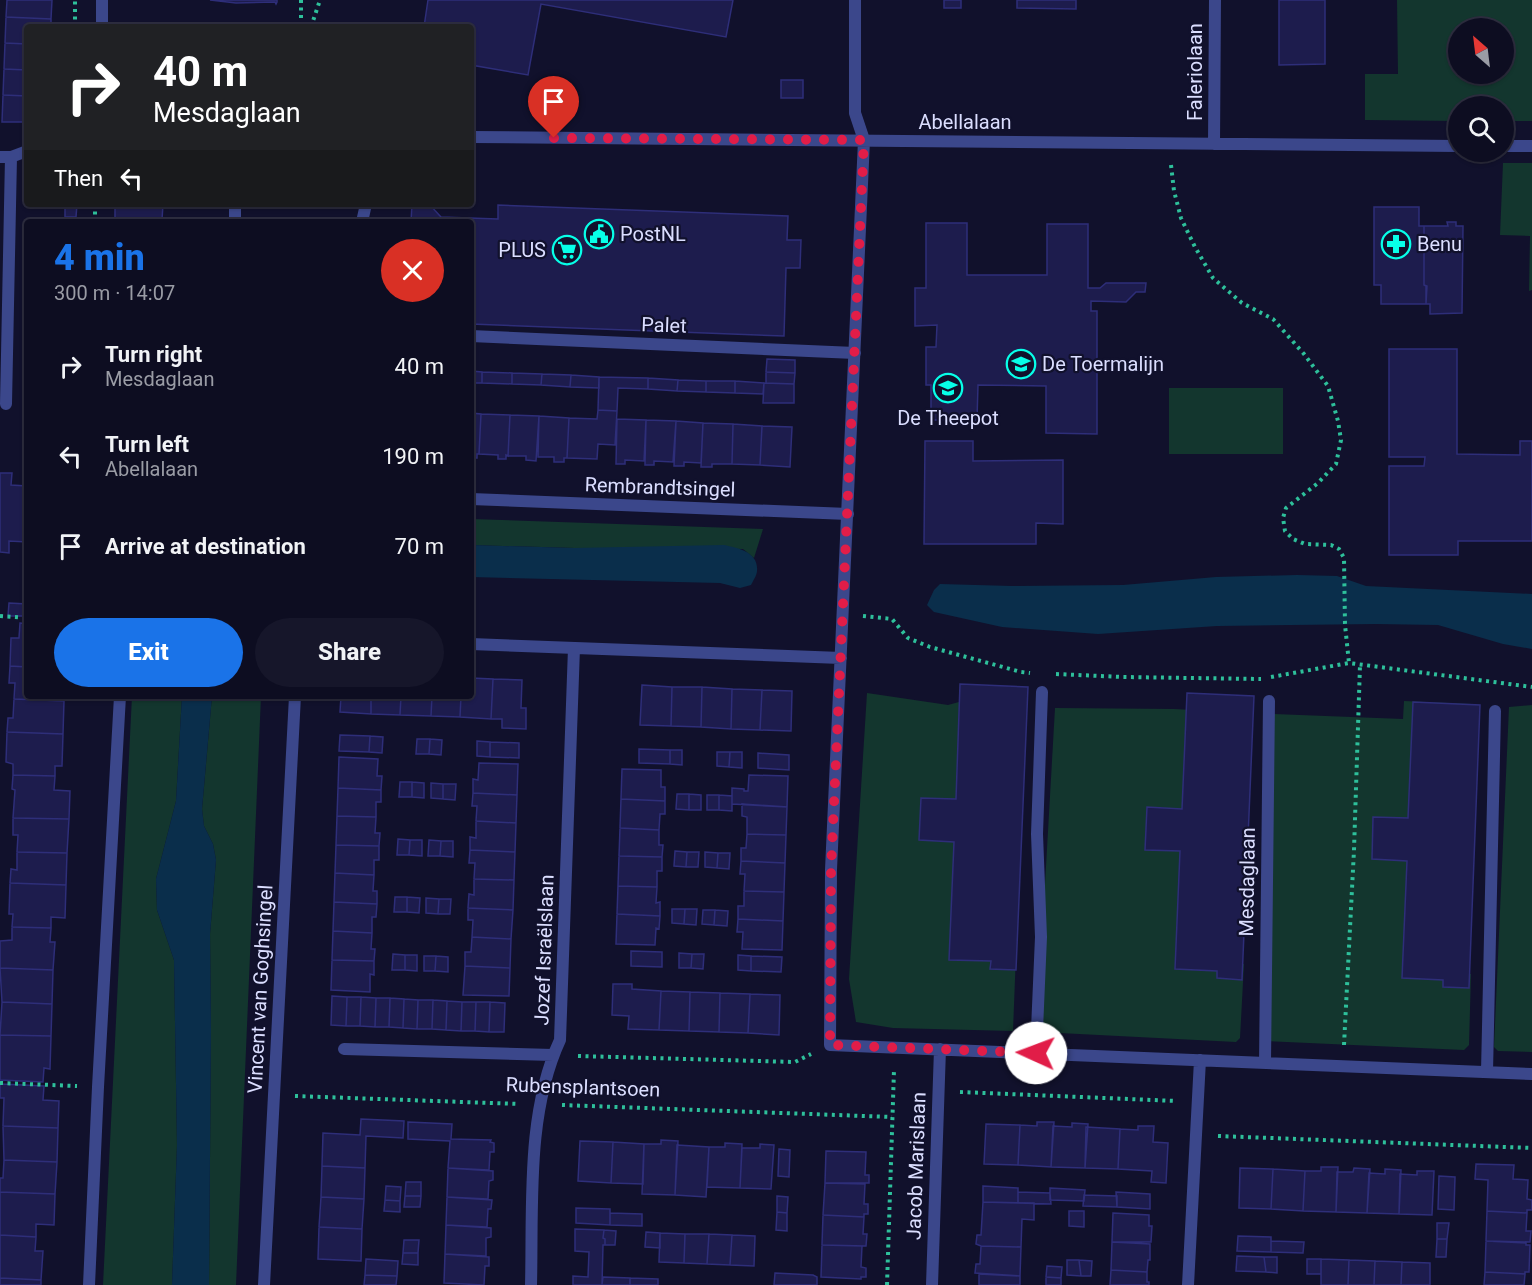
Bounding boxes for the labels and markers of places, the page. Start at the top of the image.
pin [528,76,579,138]
public building icon: PostNL [583,218,615,250]
place label: PostNL [620,222,686,246]
pharmacy icon: Benu [1380,228,1412,260]
place label: Benu [1417,232,1462,256]
supermarket icon: PLUS [551,234,583,266]
place label: PLUS [498,238,546,262]
school or university icon: De Toermalijn [1005,348,1037,380]
place label: De Toermalijn [1042,352,1164,376]
school or university icon: De Theepot [932,372,964,404]
place label: De Theepot [897,406,999,430]

